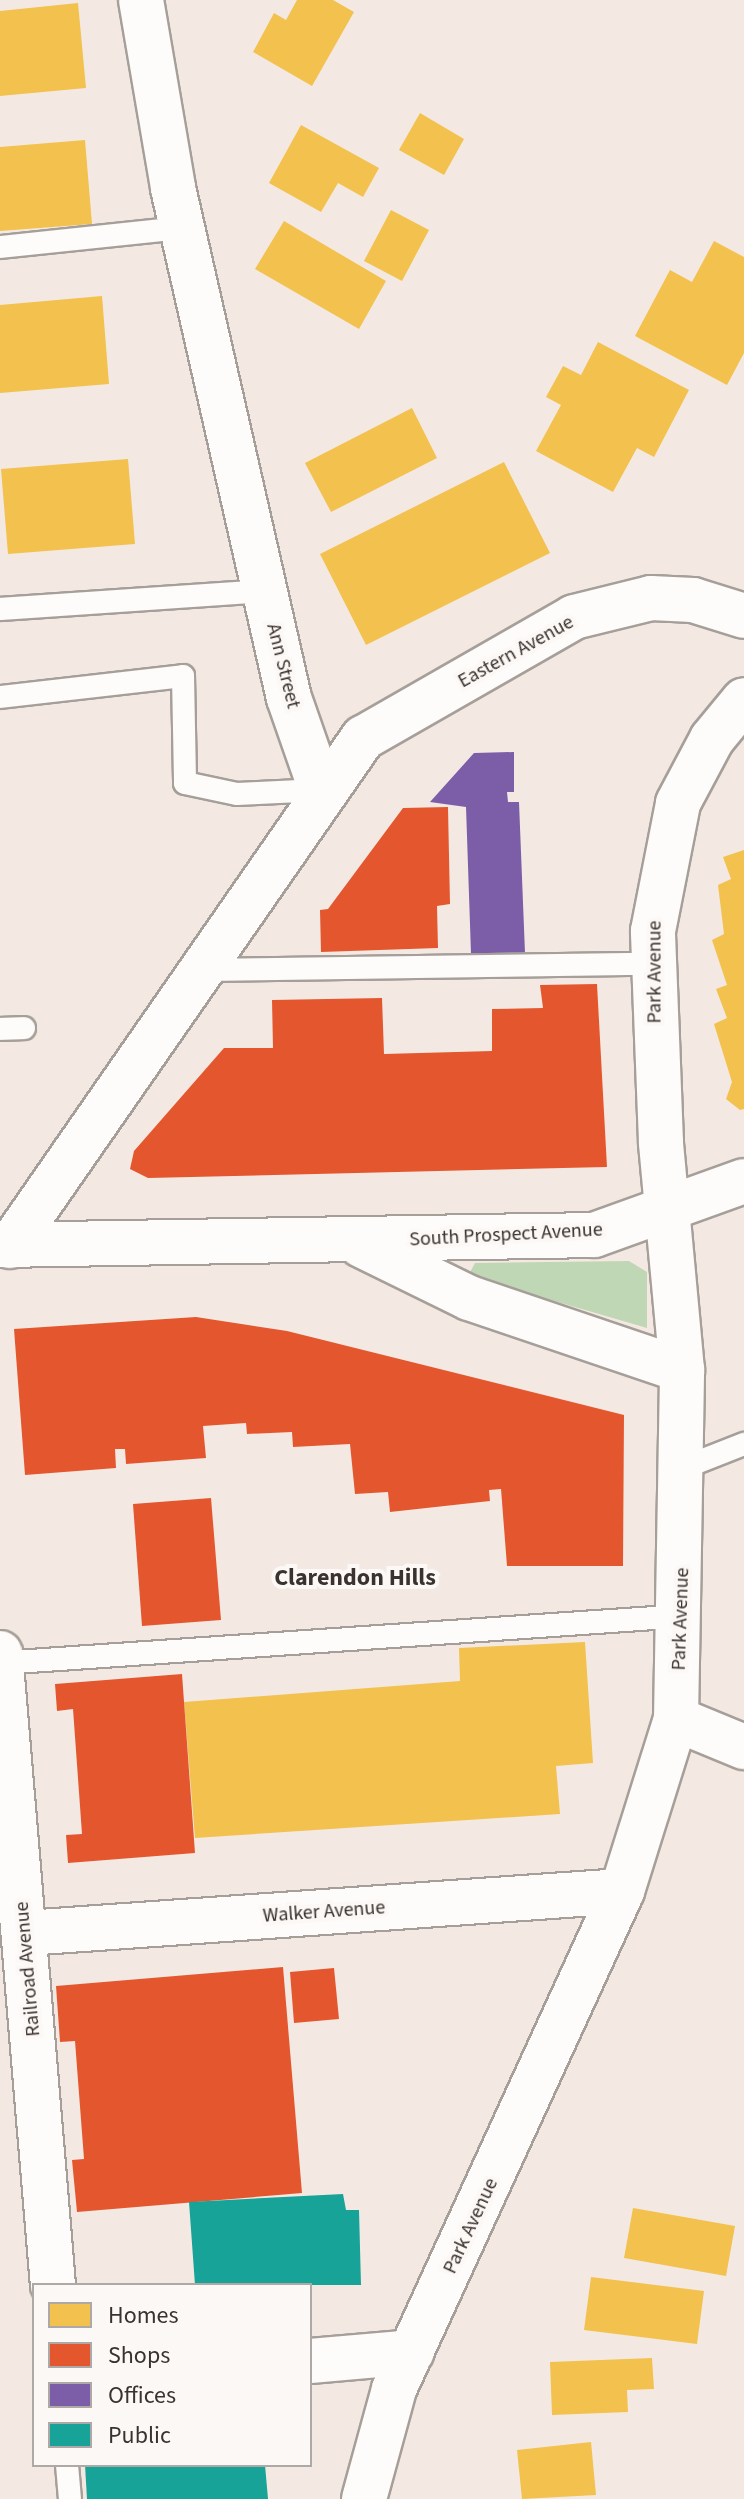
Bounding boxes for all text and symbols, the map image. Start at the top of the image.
street label: Eastern Avenue [454,610,578,694]
street label: Ann Street [261,621,305,711]
street label: Park Avenue [643,920,667,1024]
street label: South Prospect Avenue [409,1218,603,1252]
district label: Clarendon Hills [274,1564,436,1592]
street label: Park Avenue [667,1567,695,1671]
street label: Walker Avenue [262,1896,386,1928]
street label: Railroad Avenue [10,1900,46,2038]
street label: Park Avenue [438,2174,504,2278]
legend [32,2283,312,2467]
text: Homes [108,2298,179,2333]
text: Shops [108,2338,170,2373]
text: Offices [108,2378,176,2413]
text: Public [108,2418,171,2453]

